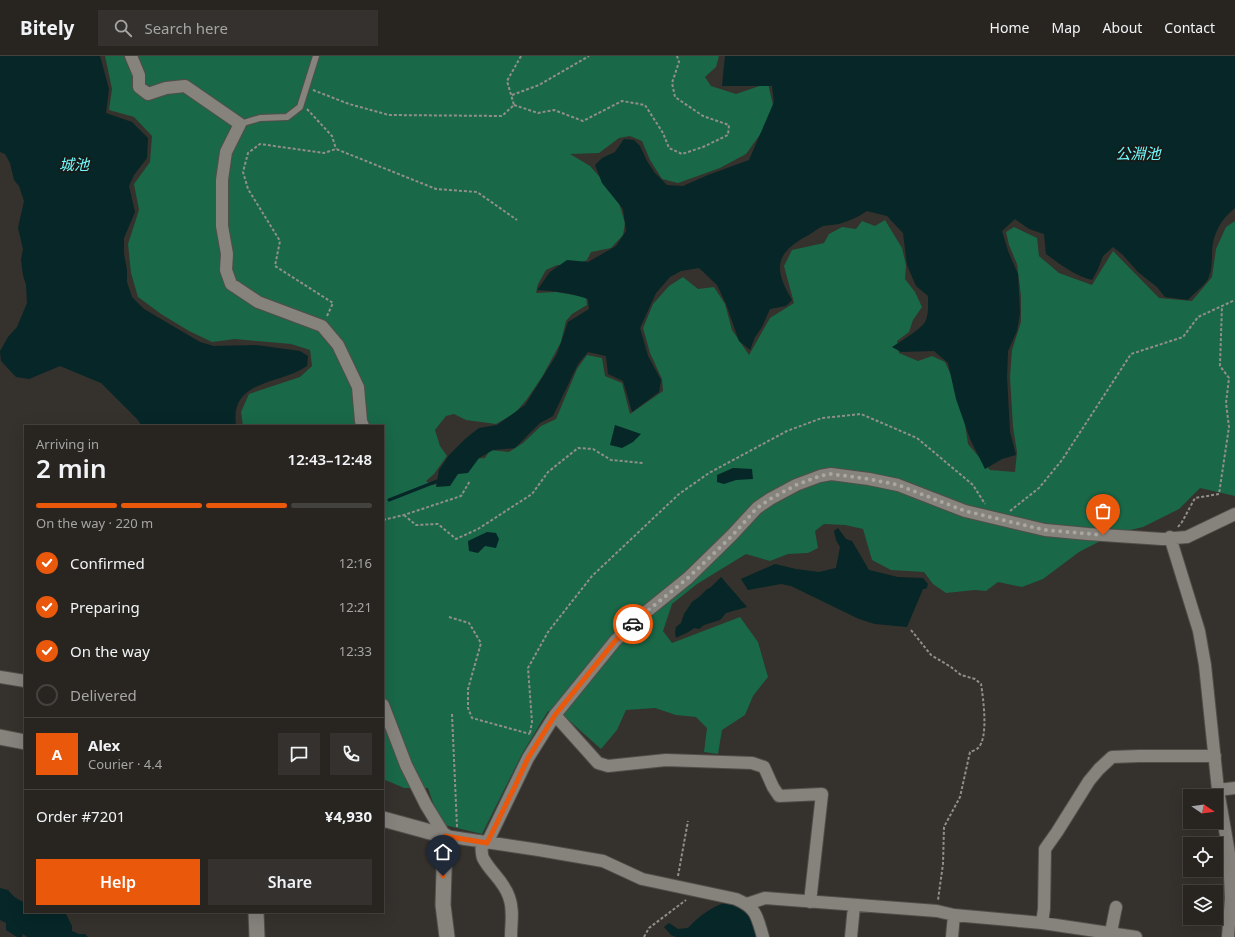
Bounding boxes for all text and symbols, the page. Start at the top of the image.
search box [98,10,378,46]
text: Bitely [20,15,74,41]
icon: search [112,17,134,39]
text: Search here [144,18,228,38]
text: Home [990,18,1029,37]
text: Map [1051,18,1081,37]
text: About [1103,18,1142,37]
text: Contact [1164,18,1215,37]
water label: 公淵池 [1115,143,1162,163]
water label: 城池 [59,154,91,174]
text: Arriving in [36,435,99,453]
text: 12:43–12:48 [288,449,372,469]
text: 2 min [36,450,107,486]
pin [1086,494,1120,535]
icon: bag [1092,500,1114,522]
text: On the way · 220 m [36,514,153,532]
icon: check [36,552,58,574]
text: Confirmed [70,553,145,573]
text: 12:16 [339,554,372,572]
icon: check [36,596,58,618]
text: Preparing [70,597,140,617]
text: 12:21 [339,598,372,616]
courier [613,604,653,644]
icon: car [622,613,644,635]
icon: check [36,640,58,662]
text: On the way [70,641,150,661]
text: 12:33 [339,642,372,660]
text: Delivered [70,685,137,705]
button: chat [278,733,320,775]
button: phone [330,733,372,775]
text: Alex [88,735,120,755]
text: A [52,744,62,764]
text: Courier · 4.4 [88,755,162,773]
north arrow [1183,789,1223,829]
map controls [1183,789,1223,925]
text: Order #7201 [36,806,125,826]
text: ¥4,930 [325,806,372,826]
pin [426,835,460,876]
button: locate [1183,837,1223,877]
icon: home [432,841,454,863]
button: Help [36,859,200,905]
button: Share [208,859,372,905]
button: layers [1183,885,1223,925]

